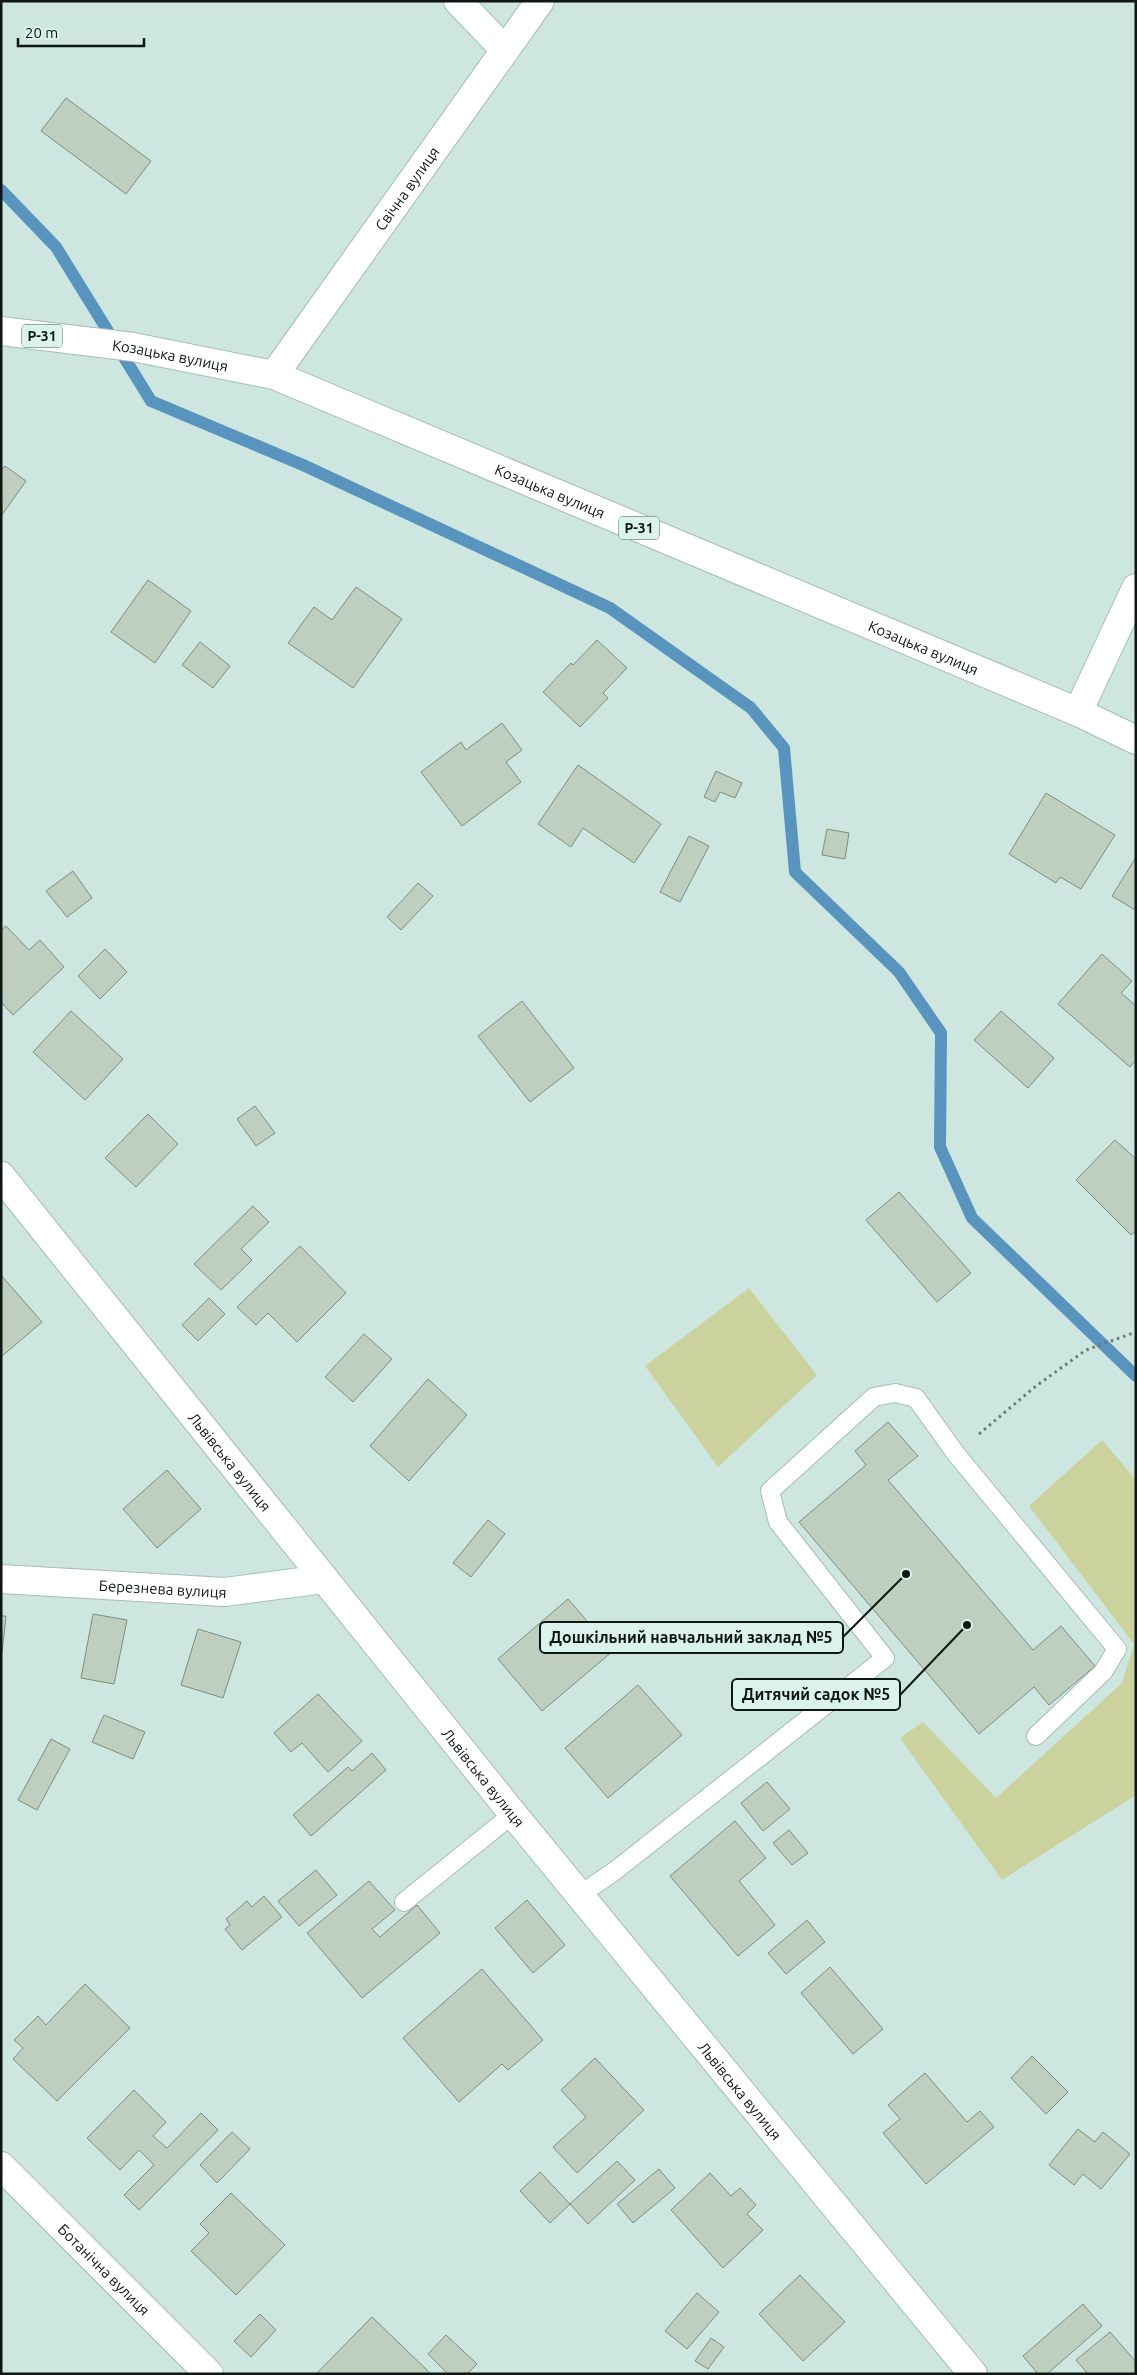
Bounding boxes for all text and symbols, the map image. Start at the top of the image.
scale bar [18,15,144,47]
text: 20 m [25,24,58,41]
street label: Свічна вулиця [371,143,442,234]
road number: Р-31 [22,324,62,348]
street label: Козацька вулиця [111,336,230,374]
street label: Козацька вулиця [492,460,608,521]
road number: Р-31 [619,516,659,540]
street label: Козацька вулиця [866,617,981,678]
street label: Львівська вулиця [185,1409,275,1514]
street label: Березнева вулиця [98,1576,227,1601]
callout: Дошкільний навчальний заклад №5 [540,1622,843,1653]
text: Дошкільний навчальний заклад №5 [549,1628,833,1646]
callout: Дитячий садок №5 [732,1679,900,1710]
text: Дитячий садок №5 [742,1685,890,1703]
street label: Львівська вулиця [439,1725,528,1830]
street label: Львівська вулиця [695,2038,785,2143]
street label: Ботанічна вулиця [55,2220,154,2319]

